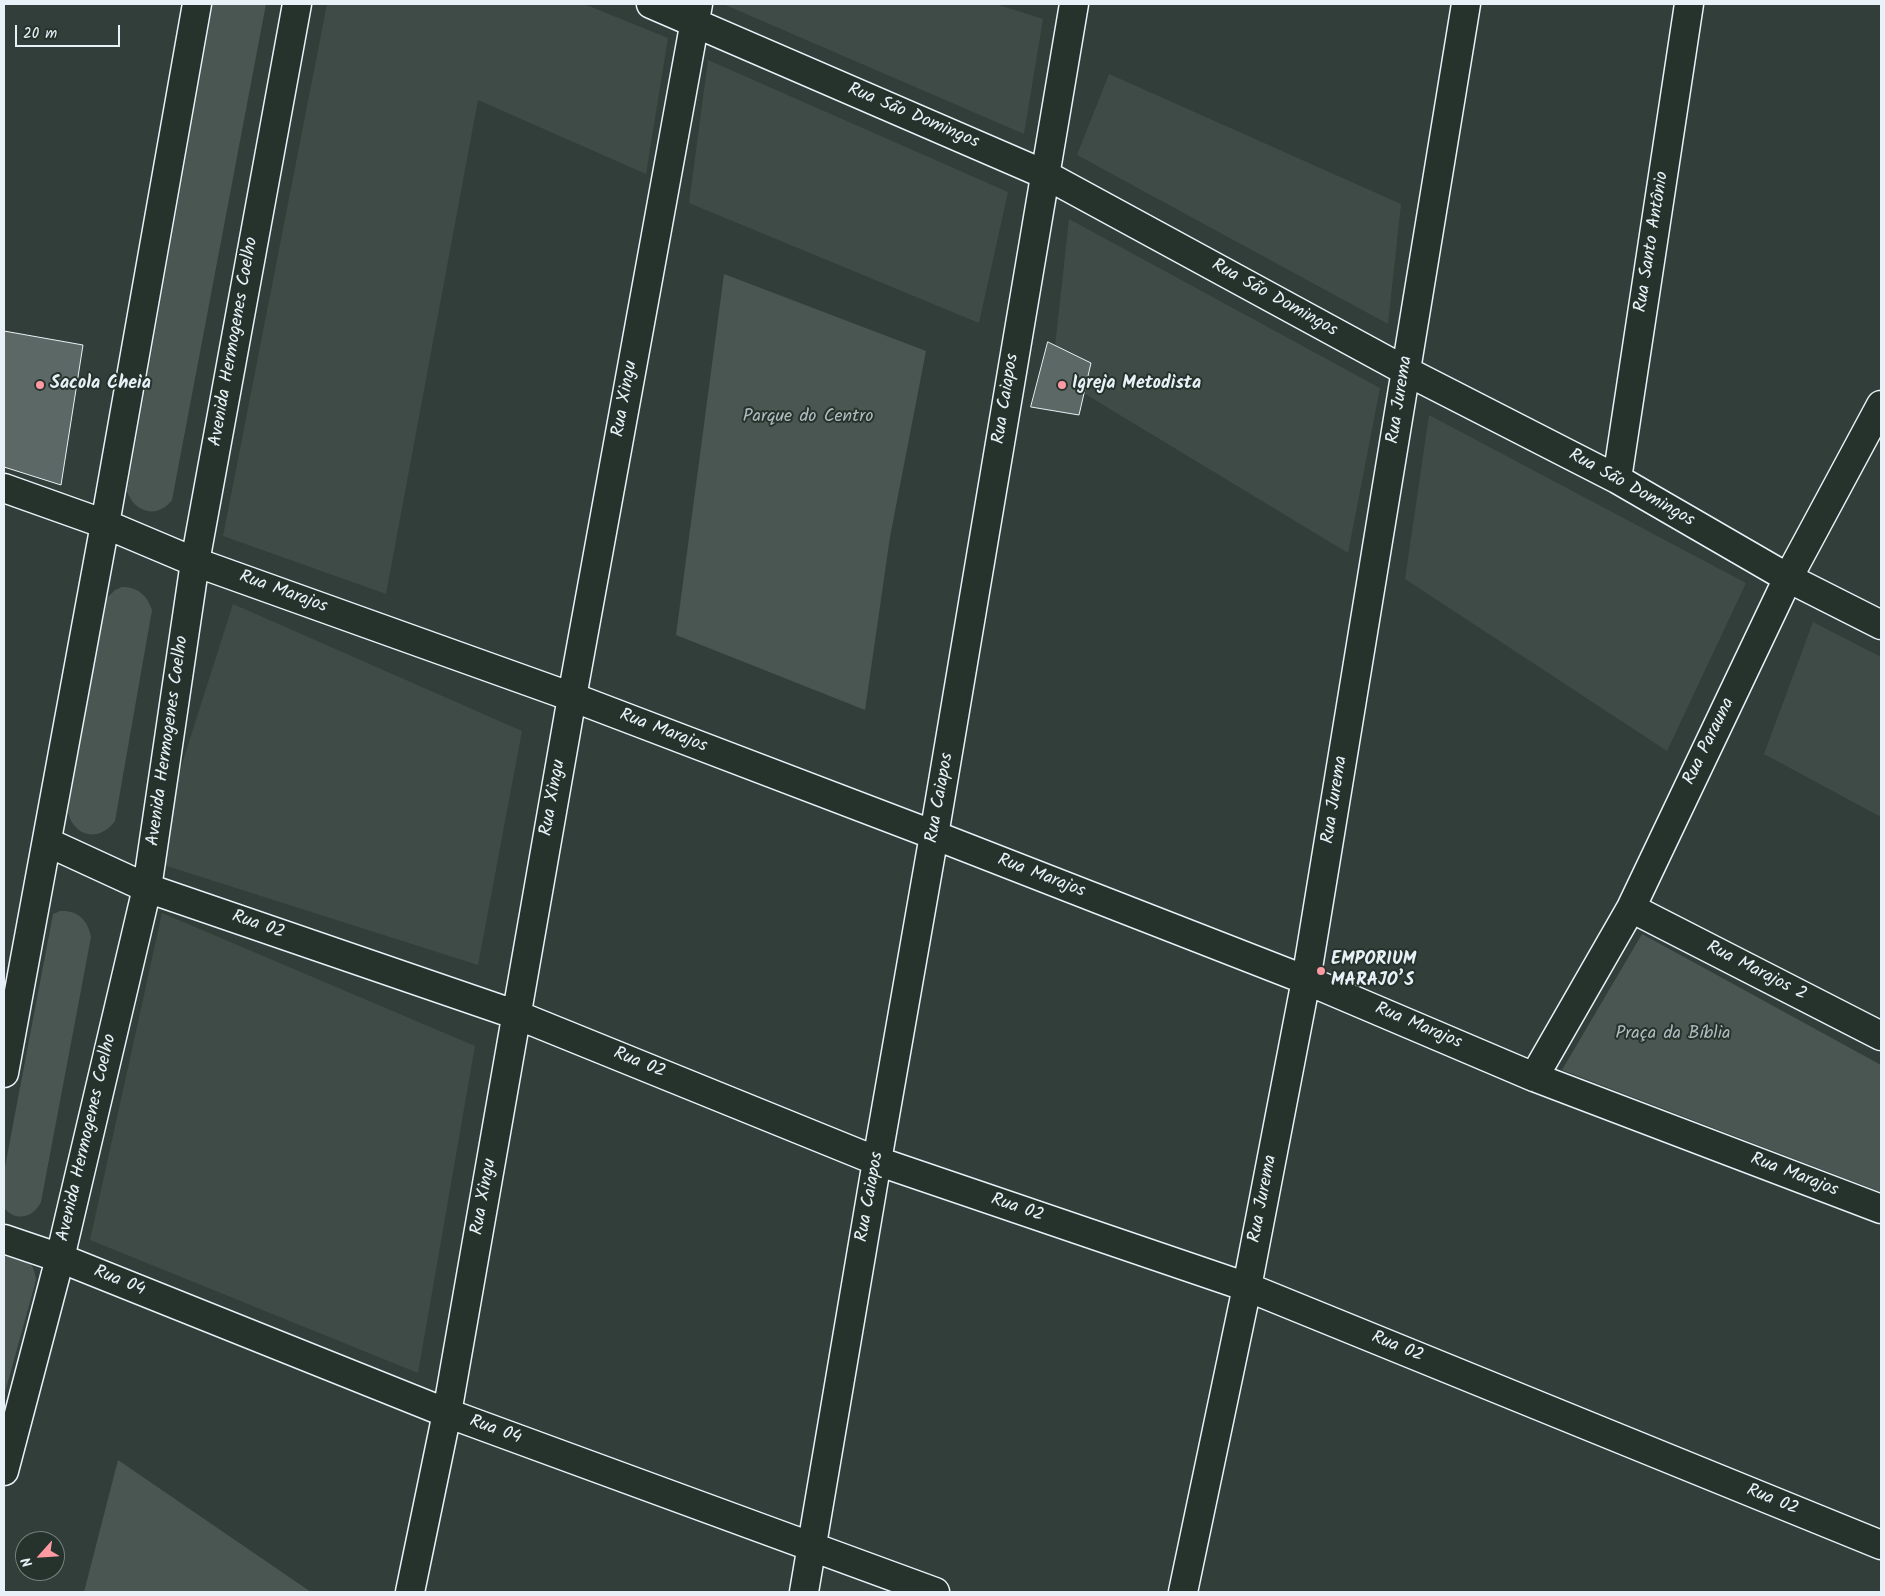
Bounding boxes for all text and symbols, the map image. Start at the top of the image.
scale bar [18,15,122,47]
text: 20 m [23,22,57,46]
street label: Rua São Domingos [844,80,982,154]
street label: Rua Santo Antônio [1631,170,1675,314]
street label: Avenida Hermogenes Coelho [206,236,264,448]
street label: Rua São Domingos [1207,255,1341,343]
street label: Rua Caiapos [989,352,1025,446]
street label: Rua Jurema [1383,354,1419,446]
street label: Rua Xingu [609,359,643,439]
place label: Sacola Cheia [50,374,151,396]
place label: Igreja Metodista [1072,374,1201,396]
marker: Sacola Cheia [34,379,46,391]
marker: Igreja Metodista [1056,379,1068,391]
park label: Parque do Centro [743,407,873,429]
street label: Rua São Domingos [1564,445,1698,533]
street label: Rua Marajos [236,567,330,619]
street label: Avenida Hermogenes Coelho [144,634,194,848]
street label: Rua Parauna [1680,695,1740,789]
street label: Rua Marajos [616,705,710,759]
street label: Rua Caiapos [922,751,960,845]
street label: Rua Jurema [1318,754,1354,846]
street label: Rua Xingu [537,758,571,838]
street label: Rua Marajos [994,850,1088,904]
street label: Rua 02 [229,907,287,945]
street label: Rua Marajos 2 [1702,937,1810,1007]
place label: EMPORIUM MARAJO’S [1331,950,1416,992]
marker: EMPORIUM MARAJO’S [1315,965,1327,977]
street label: Rua Marajos [1371,999,1465,1055]
park label: Praça da Bíblia [1616,1024,1730,1046]
street label: Avenida Hermogenes Coelho [54,1032,122,1244]
street label: Rua 02 [610,1044,668,1084]
street label: Rua Marajos [1747,1149,1841,1203]
street label: Rua Caiapos [852,1150,890,1244]
street label: Rua Jurema [1245,1153,1283,1245]
street label: Rua Xingu [468,1157,502,1237]
street label: Rua 02 [988,1190,1046,1228]
street label: Rua 04 [90,1262,148,1302]
street label: Rua 02 [1368,1328,1426,1368]
street label: Rua 04 [466,1412,524,1450]
street label: Rua 02 [1743,1481,1801,1521]
north arrow [15,1531,65,1581]
text: N [16,1553,39,1571]

